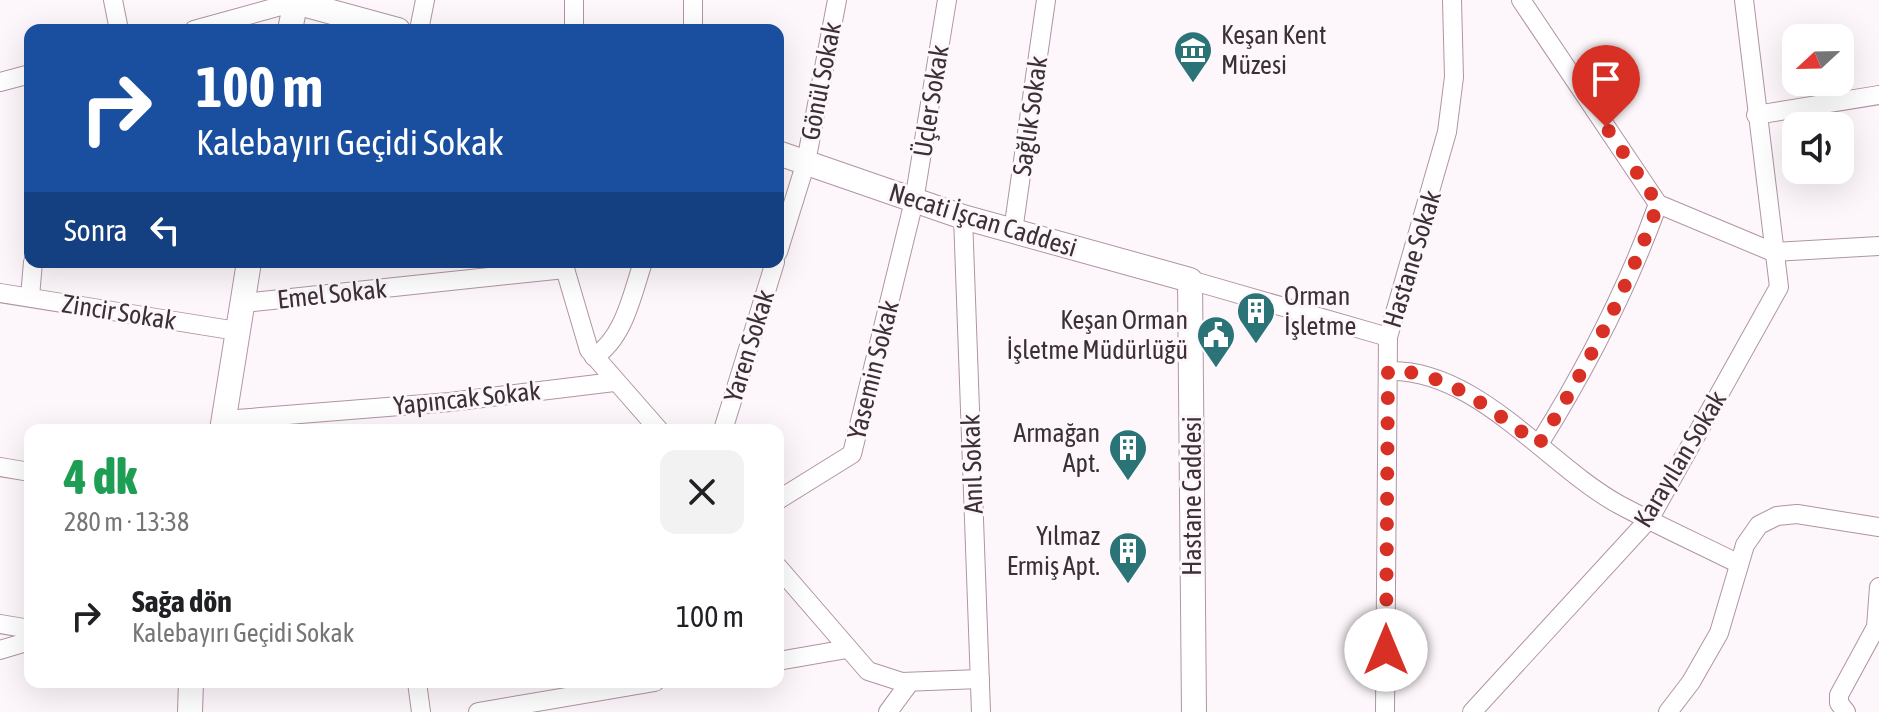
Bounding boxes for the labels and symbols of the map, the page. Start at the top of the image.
street label: Gönül Sokak [795,19,847,143]
place label: Keşan Kent Müzesi [1221,20,1327,80]
north arrow [1782,24,1854,96]
museum icon: Keşan Kent Müzesi [1172,29,1214,84]
street label: Üçler Sokak [907,43,955,159]
pin [1572,45,1640,127]
street label: Sağlık Sokak [1007,54,1053,178]
street label: Necati İşcan Caddesi [885,177,1081,263]
street label: Hastane Sokak [1377,187,1447,331]
street label: Emel Sokak [276,273,388,315]
place label: Orman İşletme [1284,281,1356,341]
street label: Yaren Sokak [718,286,780,406]
street label: Zincir Sokak [60,288,178,336]
building icon: Orman İşletme [1235,290,1277,345]
street label: Yasemin Sokak [841,297,905,443]
place label: Keşan Orman İşletme Müdürlüğü [1006,305,1188,365]
public building icon: Keşan Orman İşletme Müdürlüğü [1195,314,1237,369]
street label: Yapıncak Sokak [392,375,542,421]
street label: Karayılan Sokak [1628,385,1732,533]
street label: Anıl Sokak [955,414,989,514]
street label: Hastane Caddesi [1177,416,1207,576]
place label: Armağan Apt. [1013,418,1100,478]
building icon: Armağan Apt. [1107,427,1149,482]
place label: Yılmaz Ermiş Apt. [1007,521,1100,581]
building icon: Yılmaz Ermiş Apt. [1107,530,1149,585]
position arrow [1344,608,1428,692]

